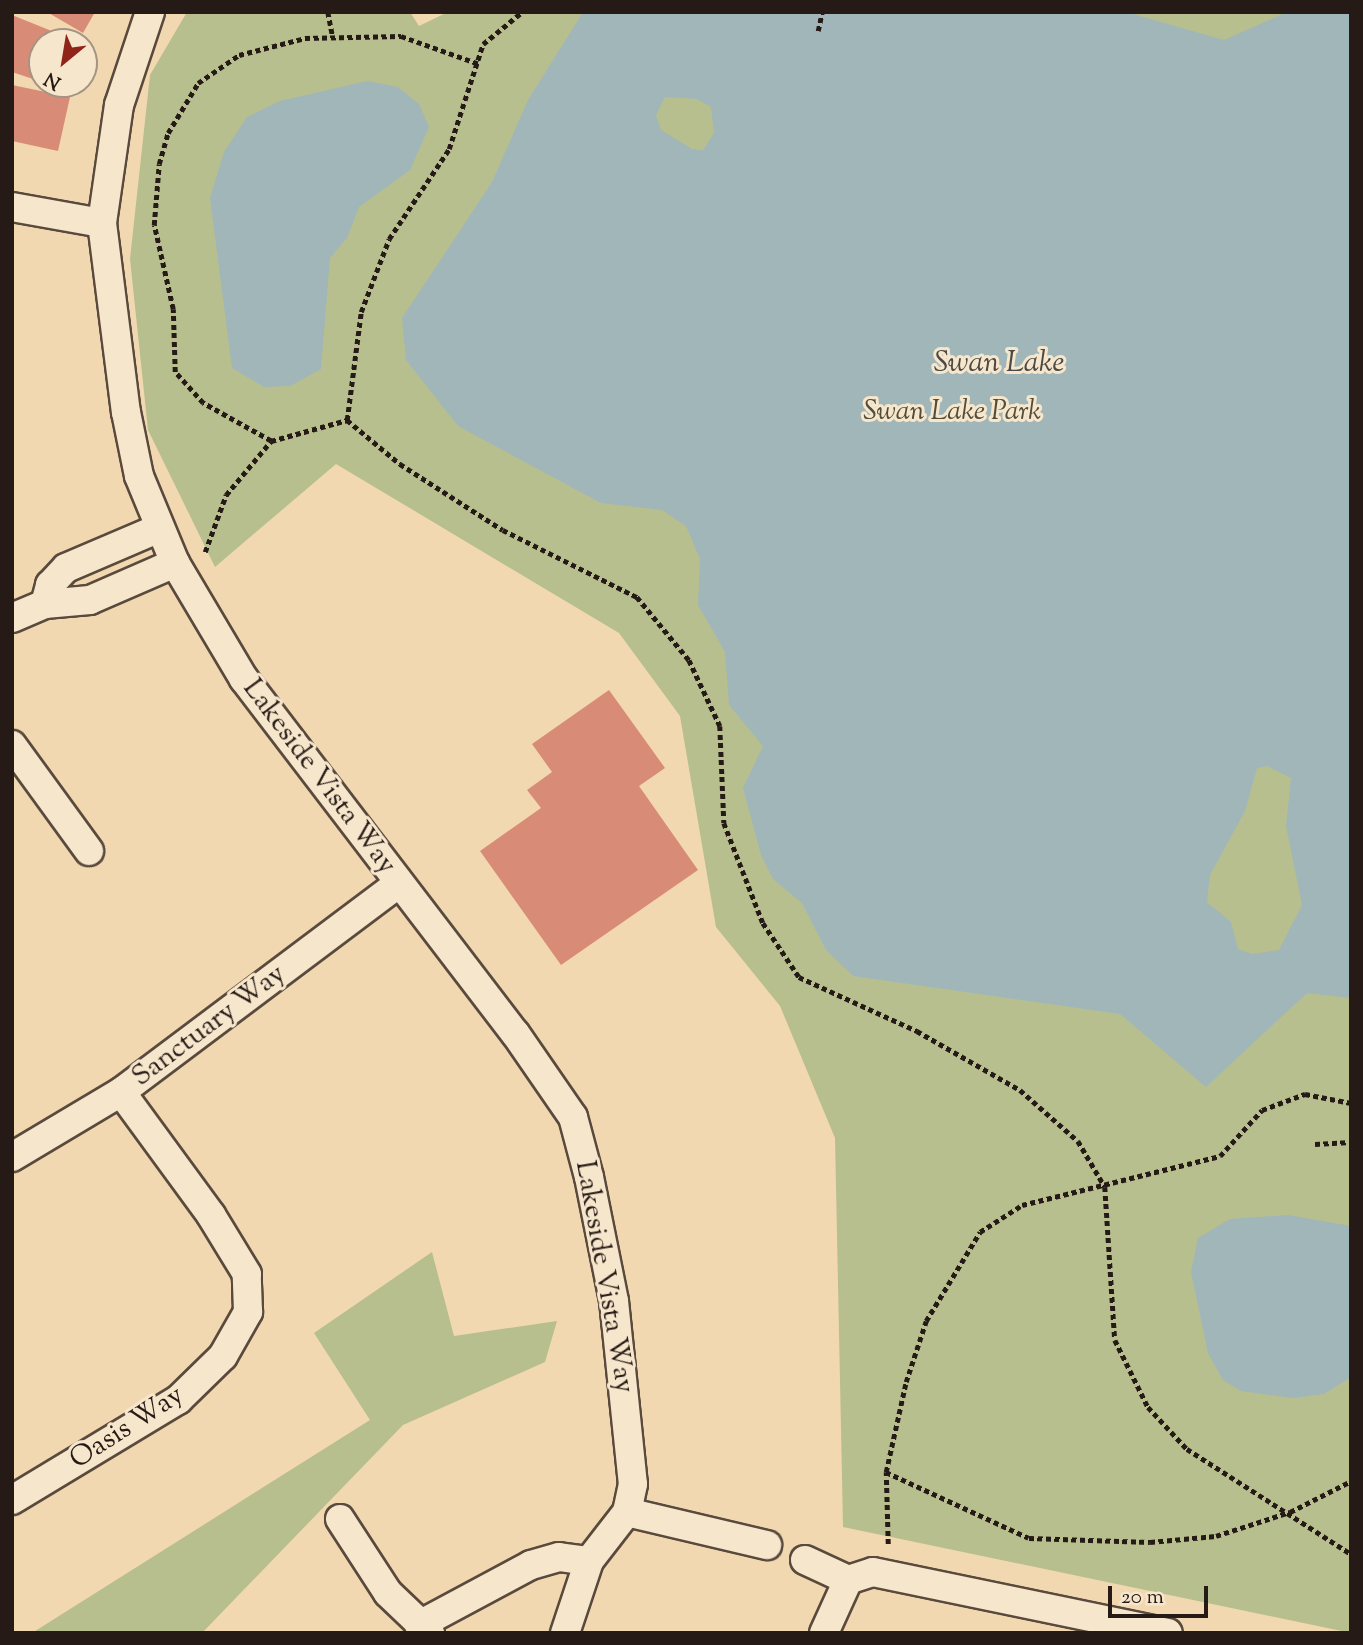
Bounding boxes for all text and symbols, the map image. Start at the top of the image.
north arrow [28,28,98,98]
text: N [40,64,67,95]
water label: Swan Lake [934,346,1064,382]
park label: Swan Lake Park [863,395,1041,429]
street label: Lakeside Vista Way [235,673,403,881]
street label: Sanctuary Way [126,958,292,1094]
street label: Lakeside Vista Way [567,1158,641,1396]
street label: Oasis Way [64,1379,190,1477]
scale bar [1111,1572,1211,1616]
text: 20 m [1121,1583,1164,1613]

